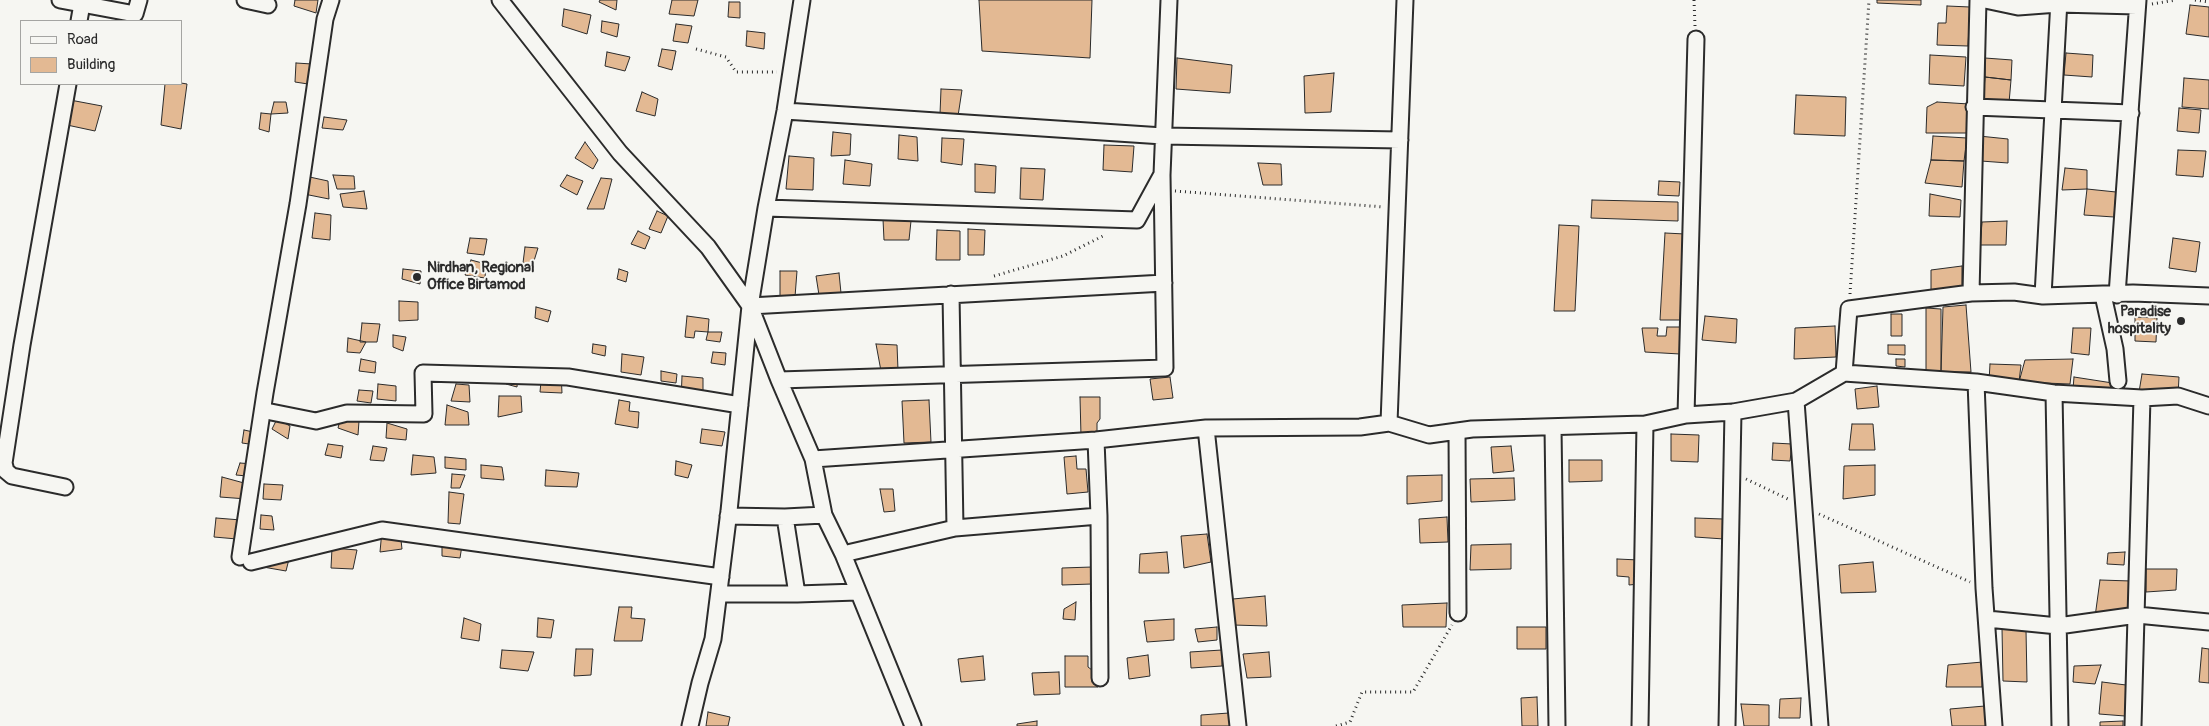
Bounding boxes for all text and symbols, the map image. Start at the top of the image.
legend [20,20,182,85]
text: Road [67,30,98,49]
text: Building [67,55,115,74]
place label: Nirdhan, Regional Office Birtamod [427,259,535,294]
marker: Nirdhan, Regional Office Birtamod [411,271,423,283]
place label: Paradise hospitality [2108,303,2171,338]
marker: Paradise hospitality [2175,315,2187,327]

